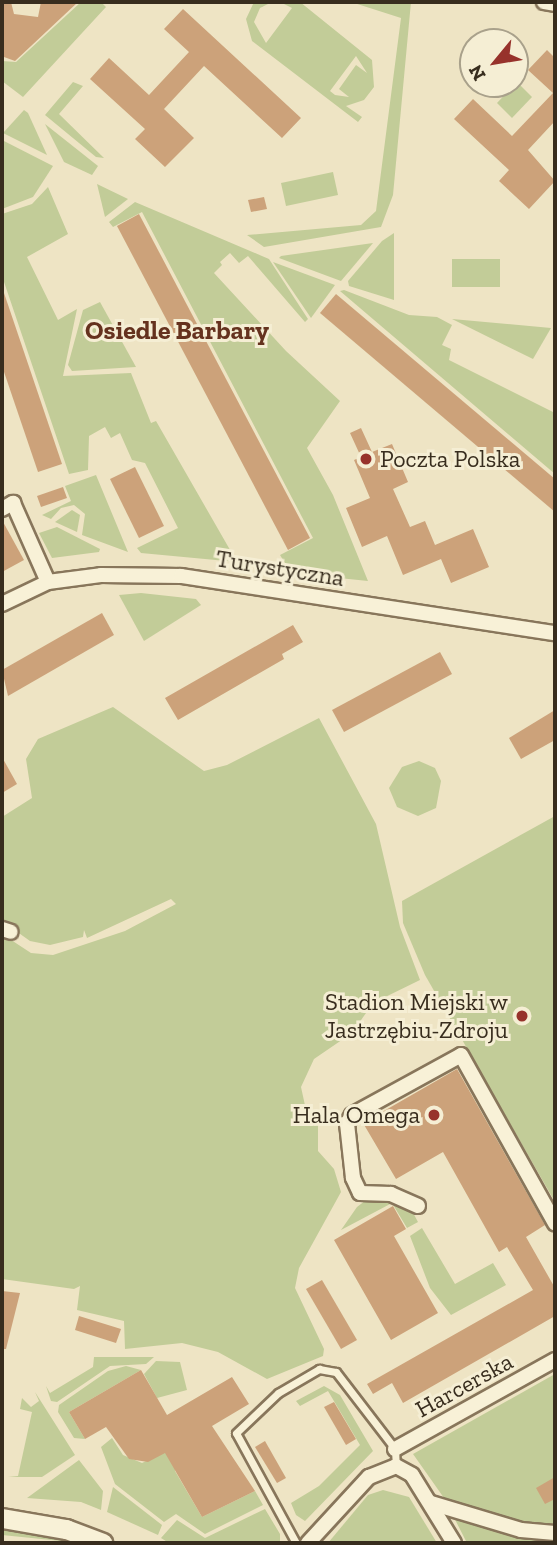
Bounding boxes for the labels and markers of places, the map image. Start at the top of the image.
place label: Poczta Polska [380,445,520,473]
marker: Poczta Polska [358,451,374,467]
place label: Stadion Miejski w Jastrzębiu-Zdroju [325,988,508,1044]
marker: Stadion Miejski w Jastrzębiu-Zdroju [514,1008,530,1024]
place label: Hala Omega [293,1101,420,1129]
marker: Hala Omega [426,1107,442,1123]

